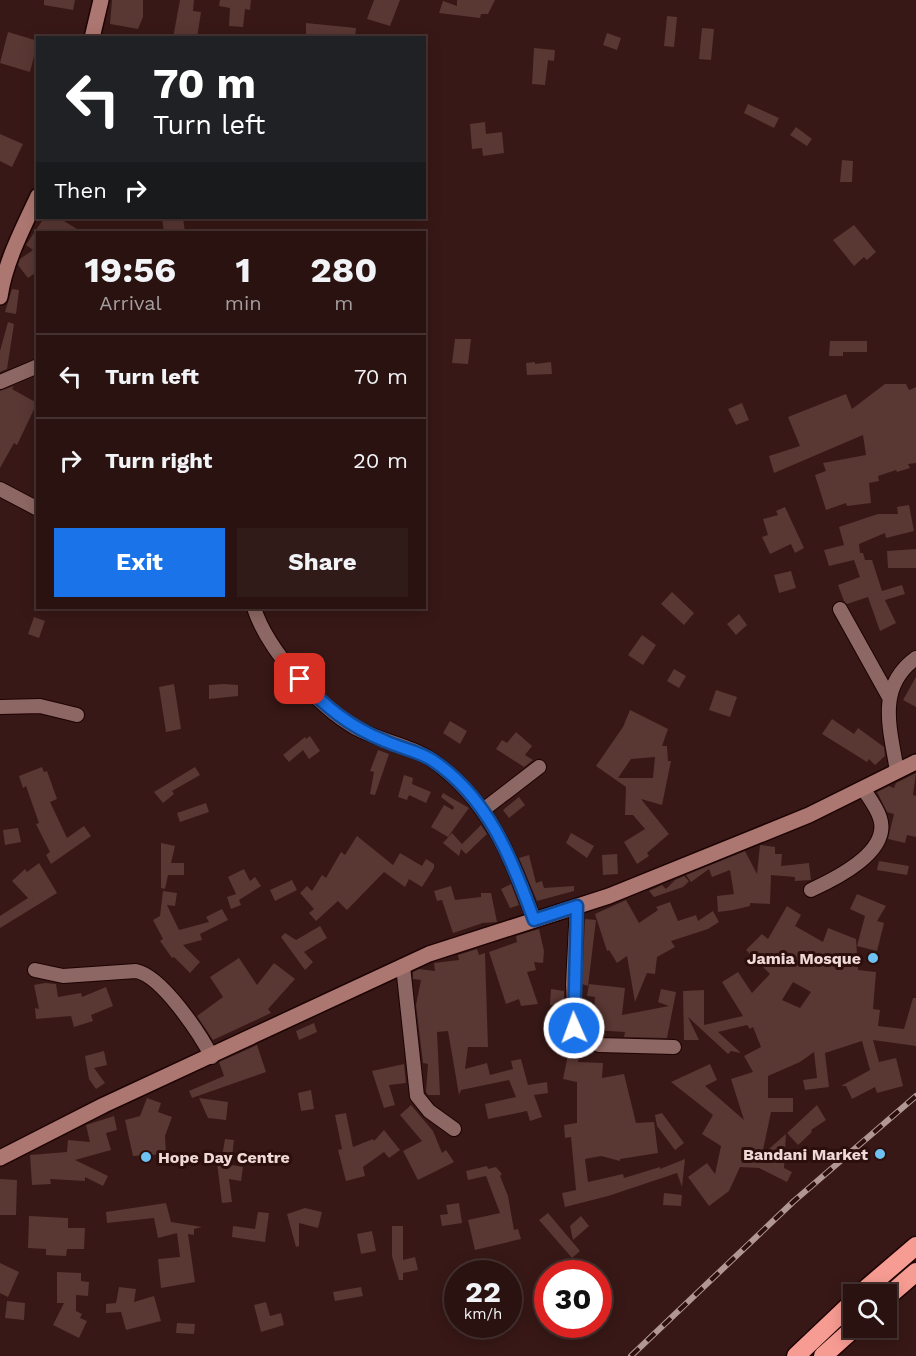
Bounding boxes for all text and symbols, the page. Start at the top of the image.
text: 70 m [153,59,256,108]
icon: left [54,60,132,138]
text: Turn left [153,109,265,141]
icon: right [119,174,152,207]
text: Then [54,178,107,203]
text: 19:56 [85,249,176,291]
text: 1 [235,249,251,291]
text: 280 [310,249,377,291]
text: Arrival [99,291,162,315]
text: min [225,291,262,315]
text: m [334,291,353,315]
icon: left [54,360,87,393]
text: Turn left [105,364,199,389]
text: 70 m [354,364,408,389]
icon: right [54,444,87,477]
text: Turn right [105,448,212,473]
text: 20 m [353,448,408,473]
button: Exit [54,528,225,597]
button: Share [237,528,408,597]
pin [274,653,325,704]
icon: arrive [283,662,316,695]
place label: Jamia Mosque [747,949,861,968]
marker: Jamia Mosque [866,951,880,965]
position arrow [542,996,606,1060]
place label: Bandani Market [743,1145,868,1164]
marker: Bandani Market [873,1147,887,1161]
place label: Hope Day Centre [158,1148,290,1167]
marker: Hope Day Centre [139,1150,153,1164]
speed limit sign: 30 [534,1260,612,1338]
text: 22 [465,1274,501,1309]
map controls [843,1284,897,1338]
button: search [843,1284,897,1338]
text: km/h [464,1305,502,1323]

